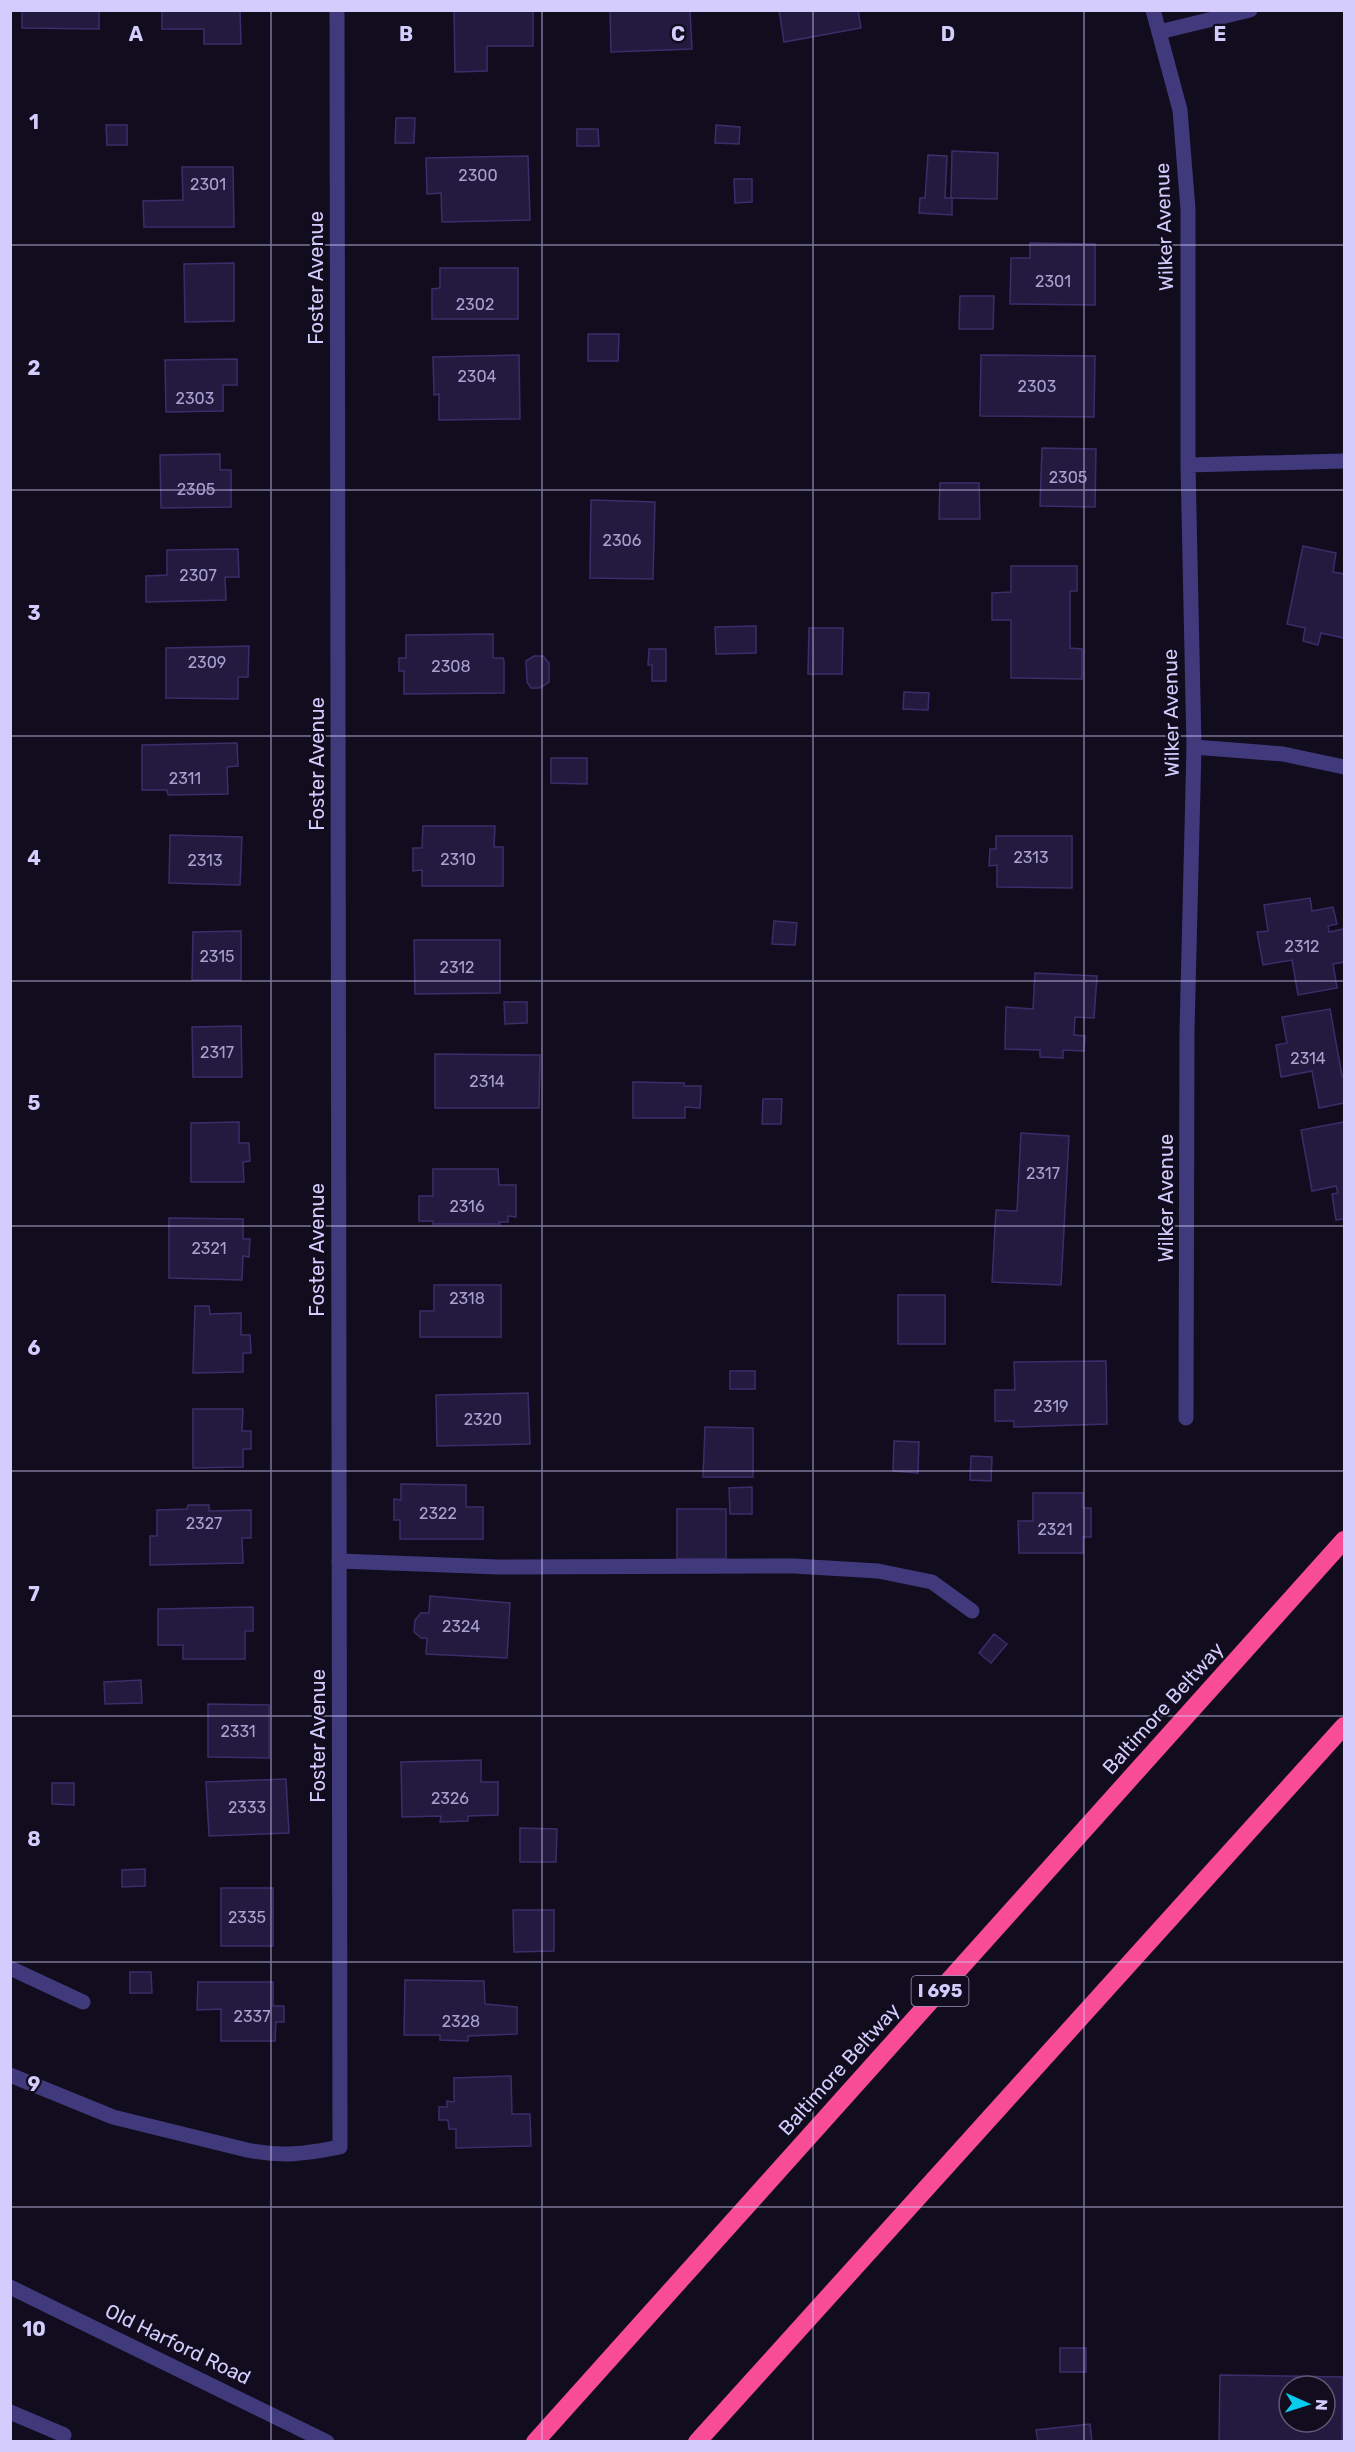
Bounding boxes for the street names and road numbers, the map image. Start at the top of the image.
street label: Wilker Avenue [1150,162,1178,292]
street label: Foster Avenue [304,211,328,345]
street label: Wilker Avenue [1158,649,1184,777]
street label: Foster Avenue [305,697,329,831]
street label: Wilker Avenue [1154,1134,1178,1262]
street label: Foster Avenue [305,1183,329,1317]
street label: Baltimore Beltway [1097,1637,1229,1779]
street label: Foster Avenue [306,1669,330,1803]
road number: I 695 [912,1976,968,2006]
street label: Baltimore Beltway [773,1998,905,2140]
street label: Old Harford Road [101,2298,255,2390]

